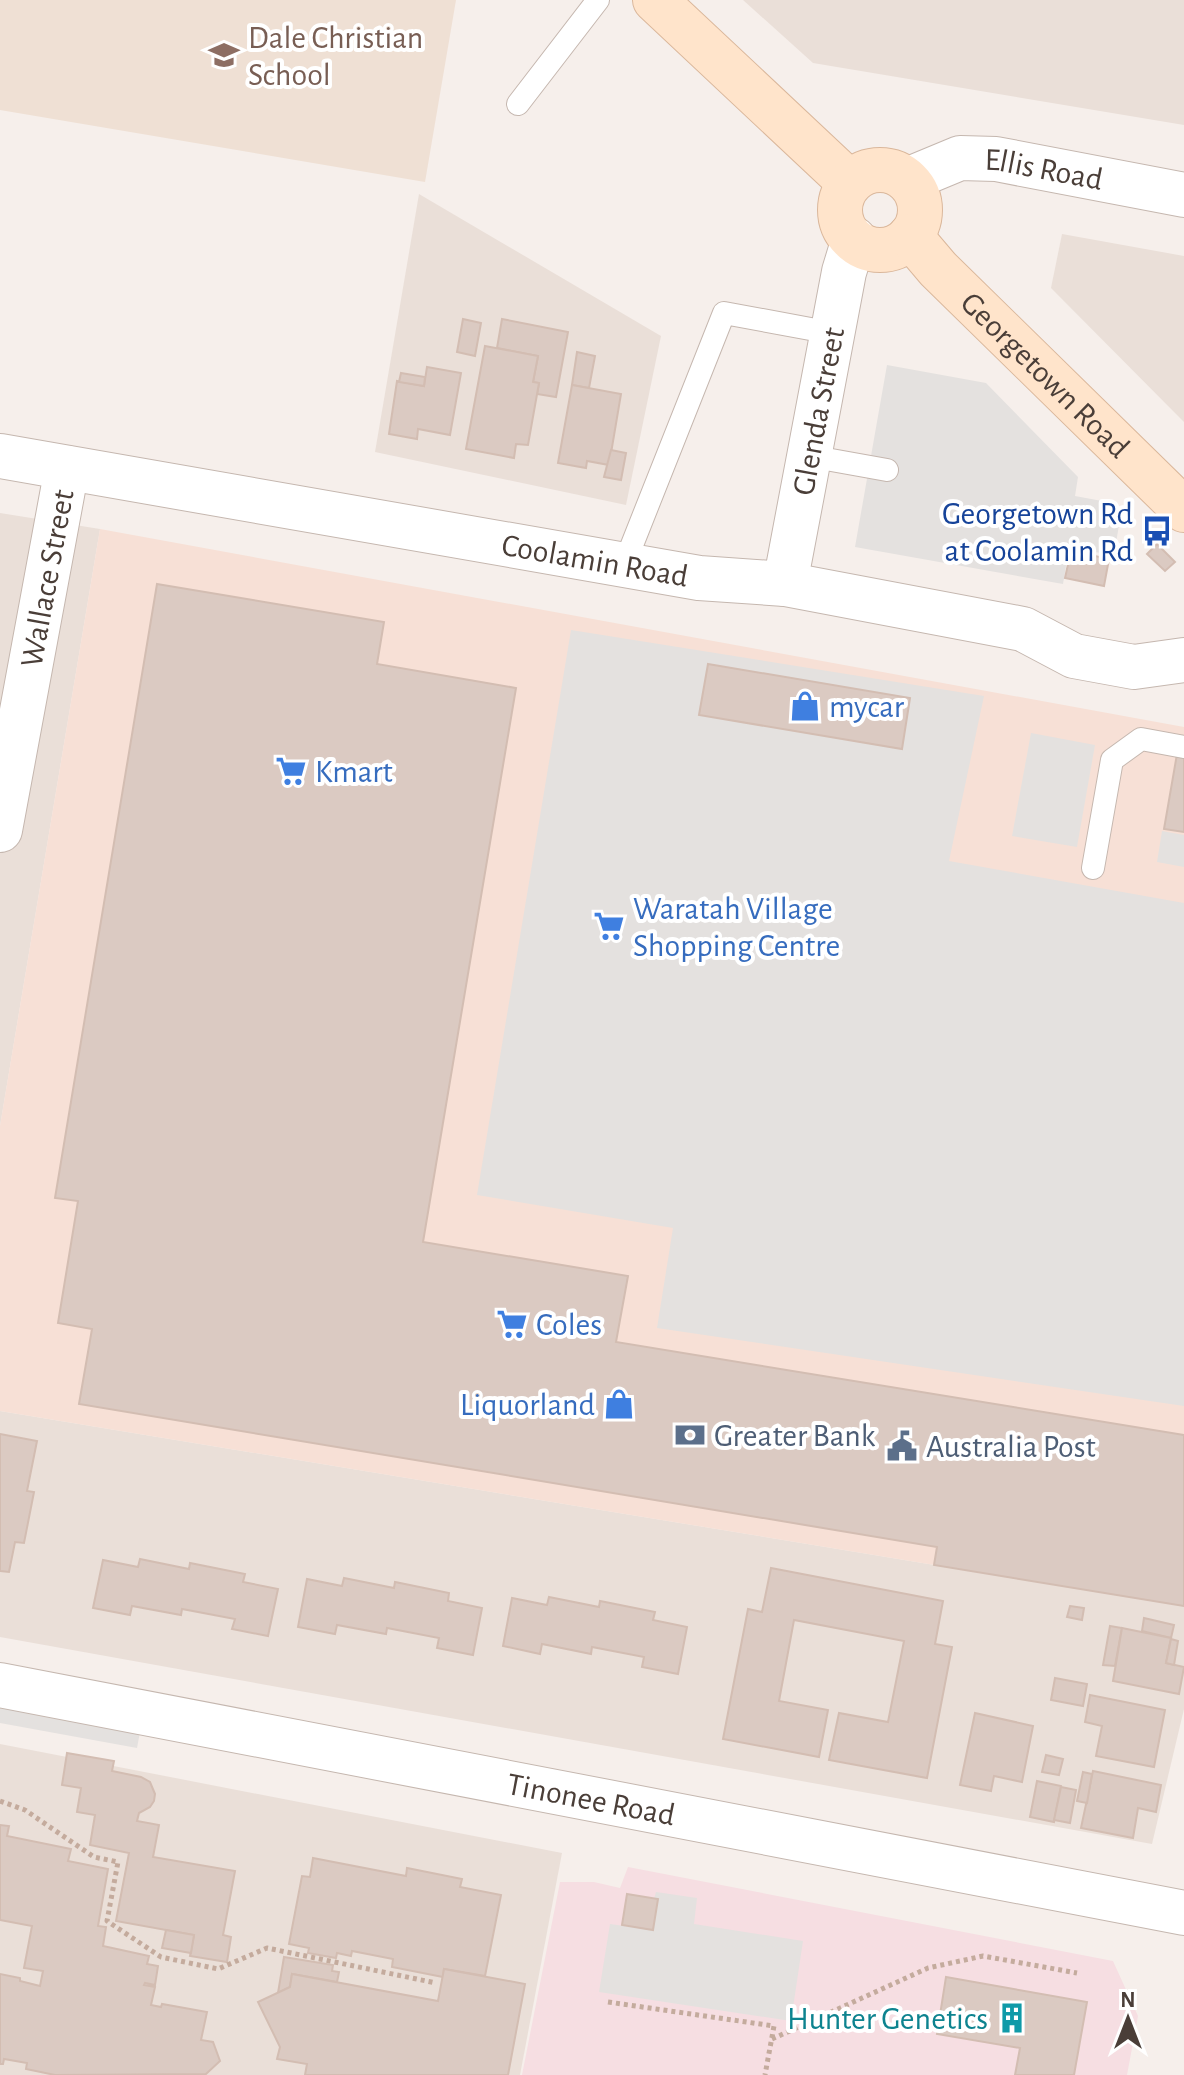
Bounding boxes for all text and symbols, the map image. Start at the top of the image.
place label: Dale Christian School [248,22,423,91]
school or university icon: Dale Christian School [207,38,241,72]
street label: Ellis Road [984,144,1105,196]
street label: Georgetown Road [955,286,1135,464]
street label: Glenda Street [787,325,850,498]
street label: Wallace Street [15,487,80,670]
place label: Georgetown Rd at Coolamin Rd [942,498,1133,567]
bus stop icon: Georgetown Rd at Coolamin Rd [1140,514,1174,548]
street label: Coolamin Road [499,529,691,593]
shop icon: mycar [788,689,822,723]
place label: mycar [829,691,905,723]
supermarket icon: Kmart [274,754,308,788]
place label: Kmart [315,756,393,788]
place label: Waratah Village Shopping Centre [633,893,840,962]
supermarket icon: Waratah Village Shopping Centre [592,909,626,943]
supermarket icon: Coles [495,1307,529,1341]
place label: Coles [536,1309,602,1341]
shop icon: Liquorland [602,1387,636,1421]
place label: Liquorland [460,1389,595,1421]
bank icon: Greater Bank [673,1418,707,1452]
place label: Greater Bank [714,1420,876,1452]
public building icon: Australia Post [885,1429,919,1463]
place label: Australia Post [926,1431,1096,1463]
street label: Tinonee Road [504,1768,678,1832]
north arrow [1088,1979,1168,2059]
text: N [1120,1989,1136,2011]
building icon: Hunter Genetics [995,2001,1029,2035]
place label: Hunter Genetics [787,2003,988,2035]

